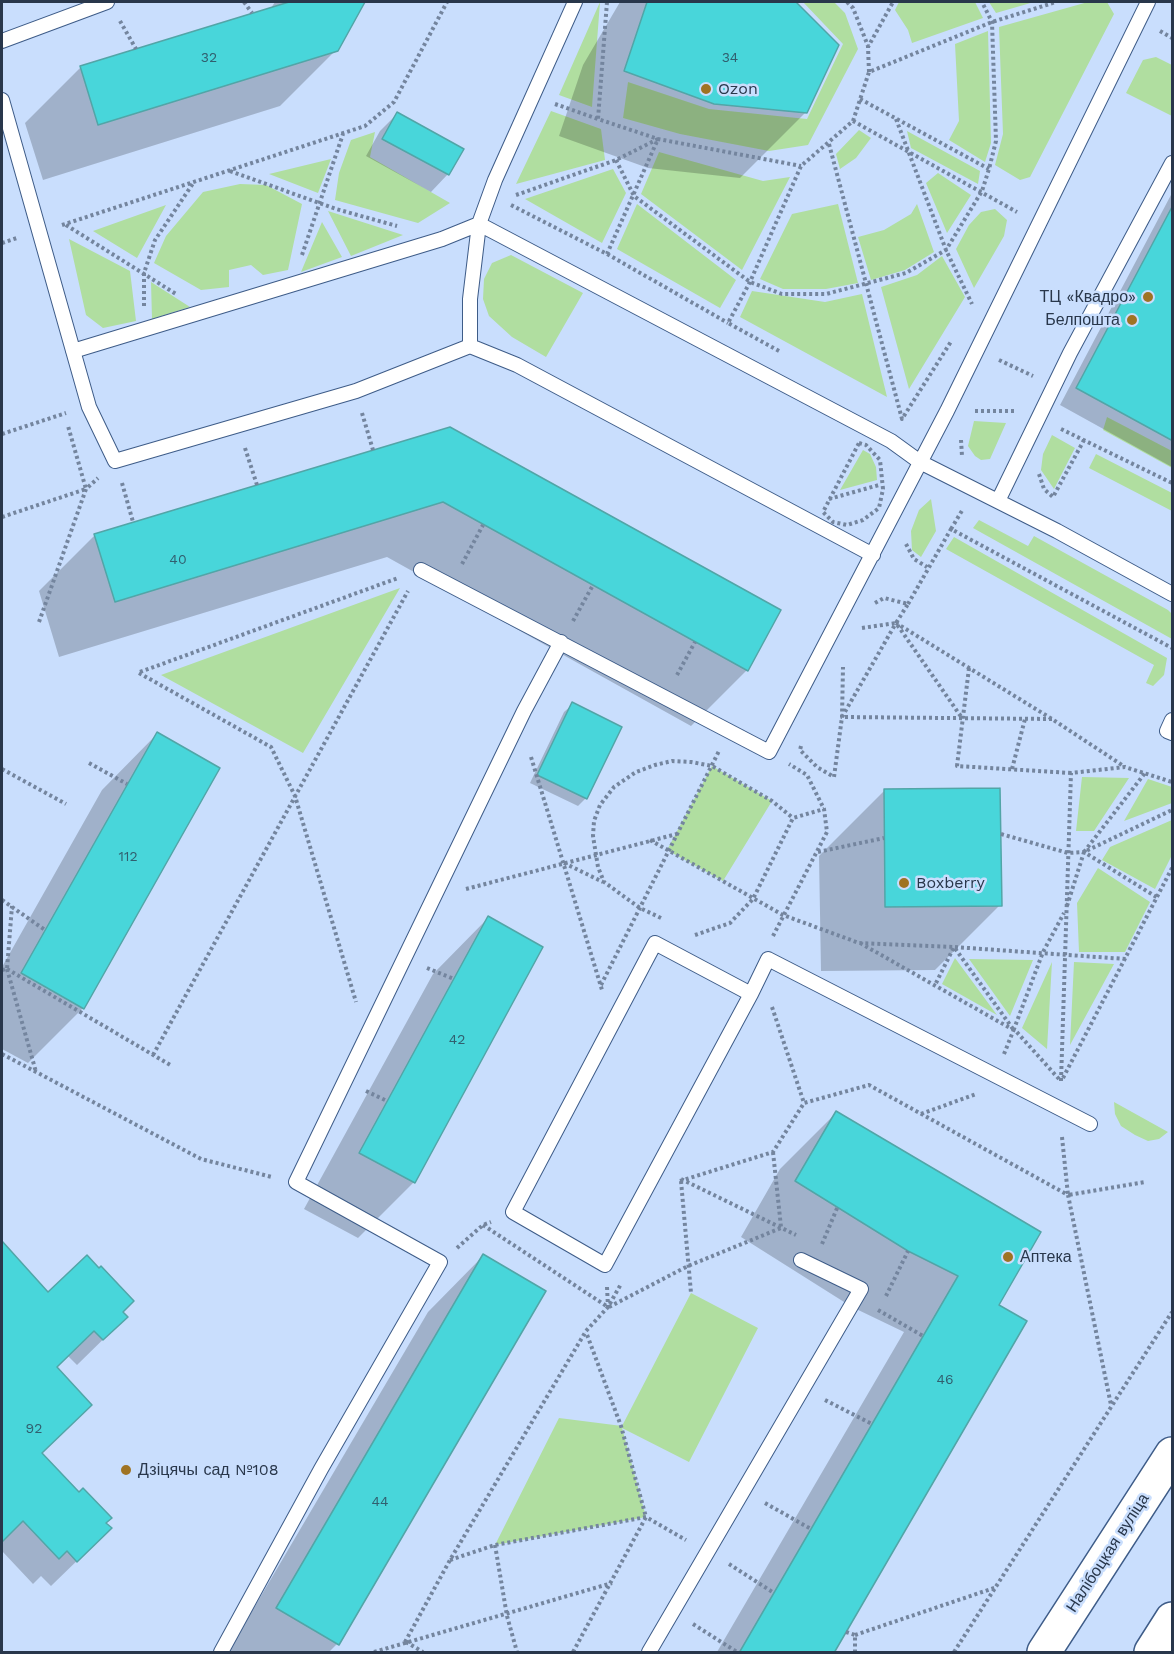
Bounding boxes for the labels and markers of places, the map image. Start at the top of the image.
place label: Ozon [718,79,758,99]
marker: Ozon [699,82,713,96]
place label: ТЦ «Квадро» [1039,287,1136,307]
marker: ТЦ «Квадро» [1141,290,1155,304]
place label: Белпошта [1045,310,1120,330]
marker: Белпошта [1125,313,1139,327]
place label: Boxberry [916,873,985,893]
marker: Boxberry [897,876,911,890]
place label: Аптека [1020,1247,1072,1267]
marker: Аптека [1001,1250,1015,1264]
place label: Дзіцячы сад №108 [138,1460,279,1480]
marker: Дзіцячы сад №108 [119,1463,133,1477]

